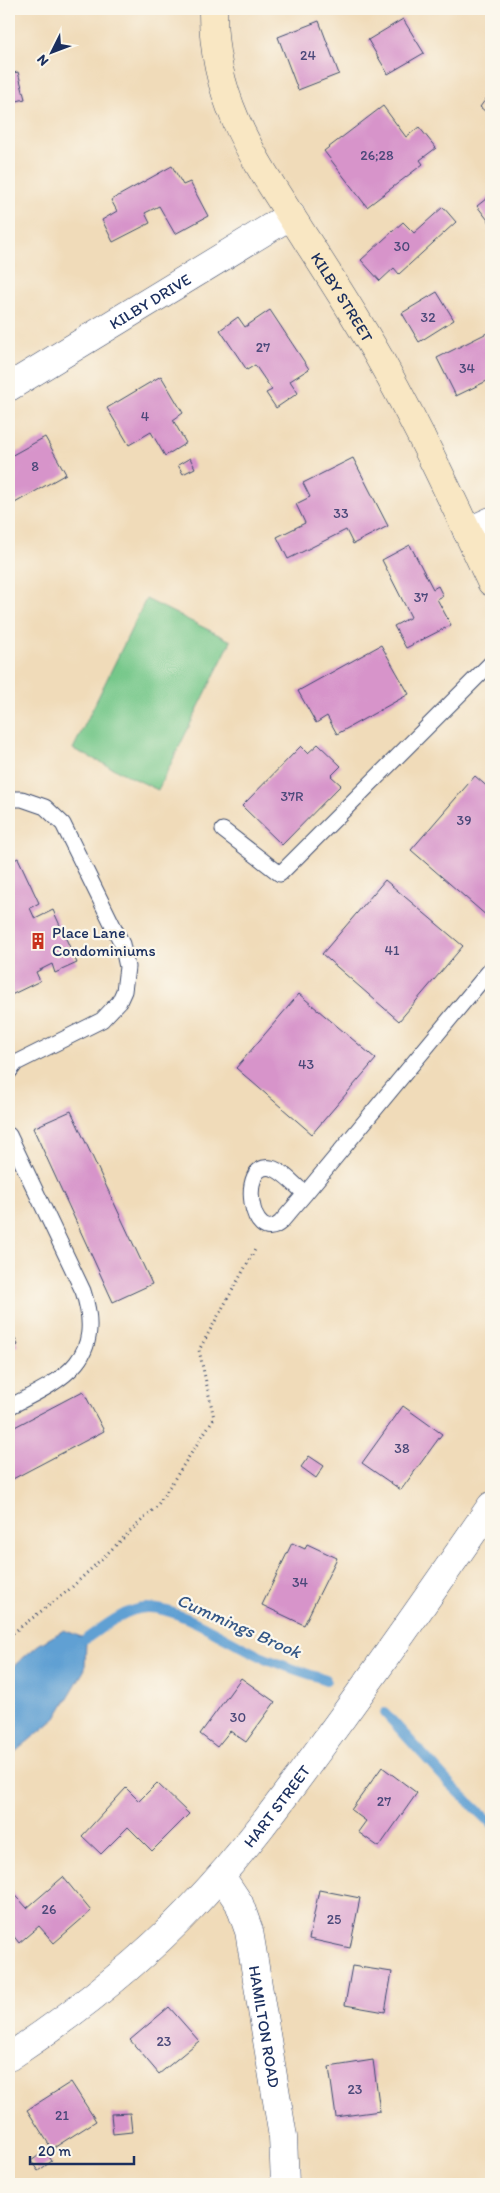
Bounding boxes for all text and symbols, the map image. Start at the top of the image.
north arrow [28,28,78,78]
house number: 24 [300,47,316,64]
text: N [33,51,52,70]
house number: 26;28 [360,147,394,164]
house number: 30 [394,238,410,255]
street label: KILBY STREET [307,249,377,345]
street label: KILBY DRIVE [106,269,194,334]
house number: 32 [421,309,436,326]
house number: 27 [256,339,270,356]
house number: 34 [459,360,476,377]
house number: 4 [141,408,150,425]
house number: 8 [31,458,39,475]
house number: 33 [333,505,349,522]
house number: 37 [414,589,428,606]
house number: 37R [280,788,304,805]
house number: 39 [457,812,471,829]
place label: Place Lane Condominiums [52,923,156,960]
building icon: Place Lane Condominiums [28,931,48,951]
house number: 41 [385,942,400,959]
house number: 43 [298,1056,314,1073]
house number: 38 [394,1440,410,1457]
house number: 34 [292,1574,309,1591]
water label: Cummings Brook [174,1589,306,1664]
house number: 30 [230,1709,246,1726]
street label: HART STREET [240,1761,314,1851]
house number: 27 [377,1793,391,1810]
house number: 26 [42,1901,56,1918]
house number: 25 [327,1911,341,1928]
street label: HAMILTON ROAD [245,1964,284,2090]
house number: 23 [157,2033,172,2050]
house number: 23 [348,2081,363,2098]
house number: 21 [55,2107,69,2124]
scale bar [30,2133,134,2165]
text: 20 m [38,2142,72,2160]

